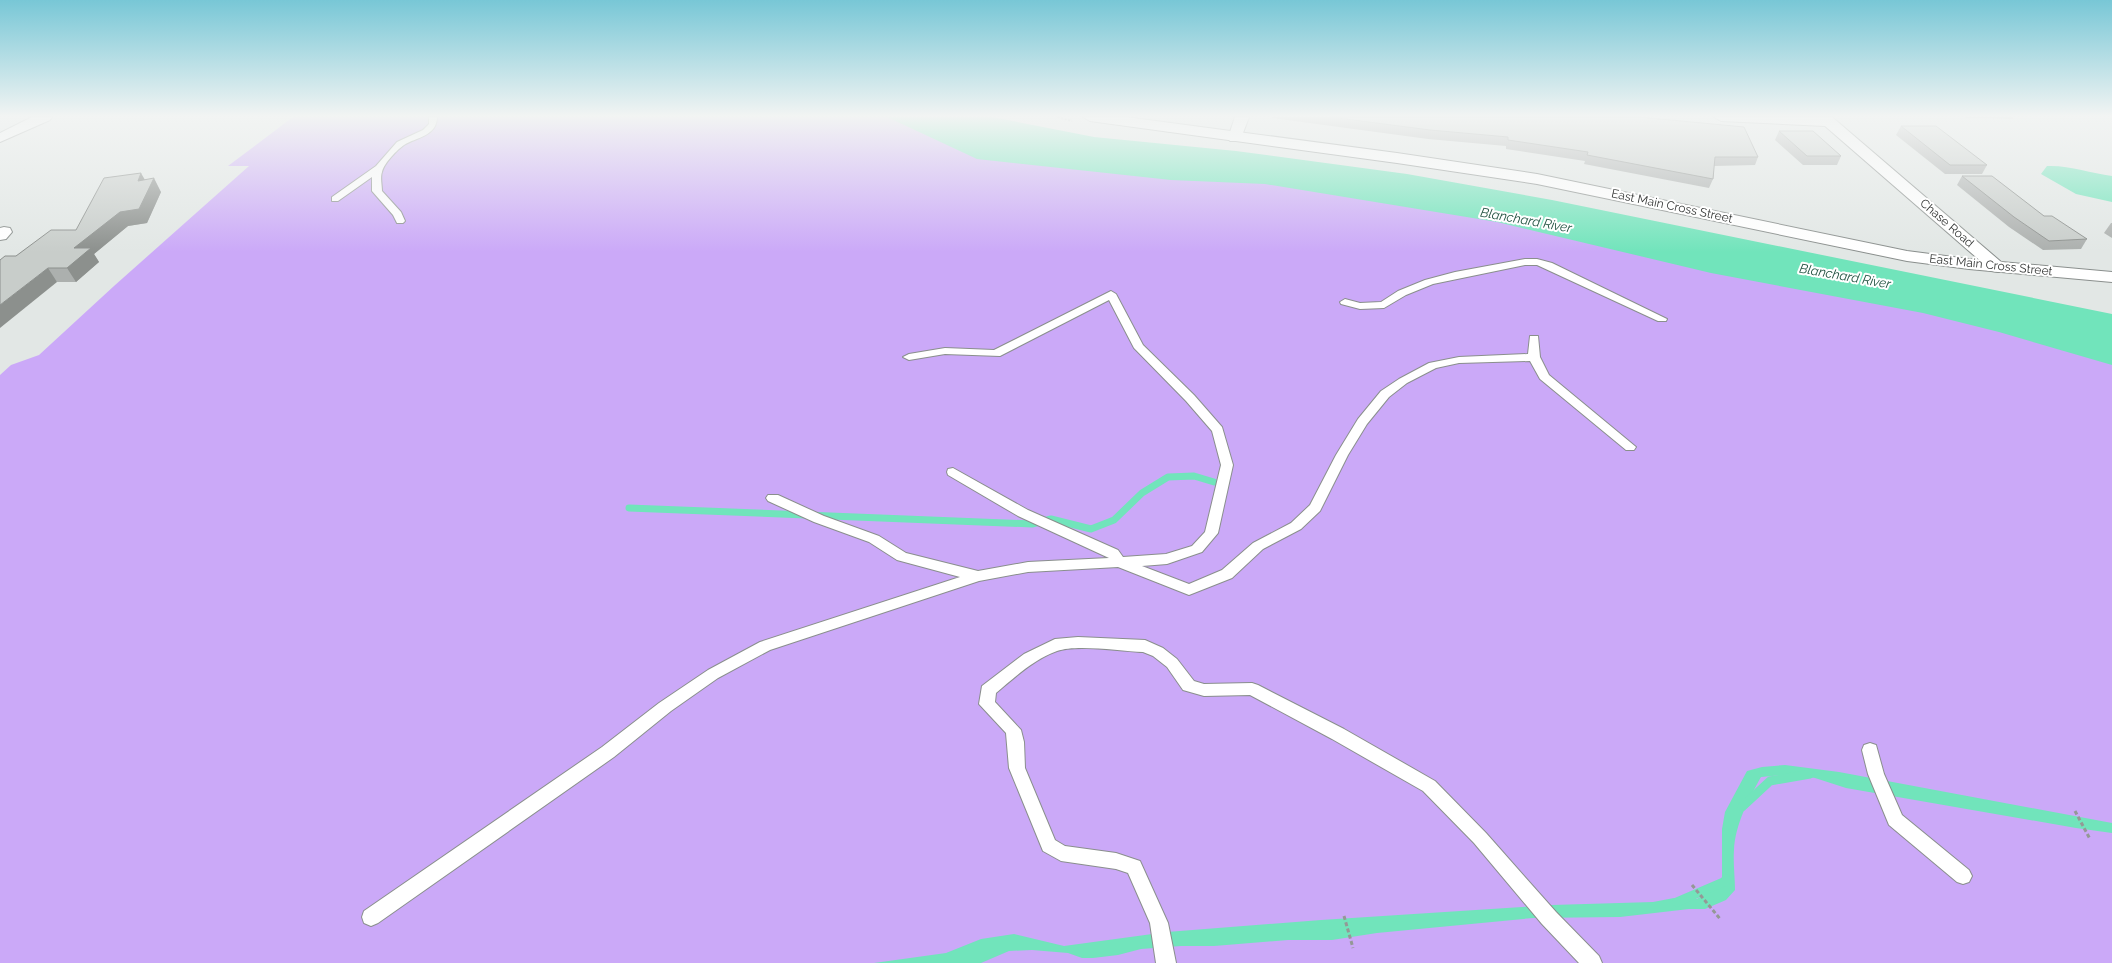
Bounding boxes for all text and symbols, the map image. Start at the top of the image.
street label: East Main Cross Street [1610,186,1734,226]
street label: Chase Road [1917,196,1977,250]
water label: Blanchard River [1479,205,1573,236]
street label: East Main Cross Street [1929,252,2053,278]
water label: Blanchard River [1798,261,1892,292]

